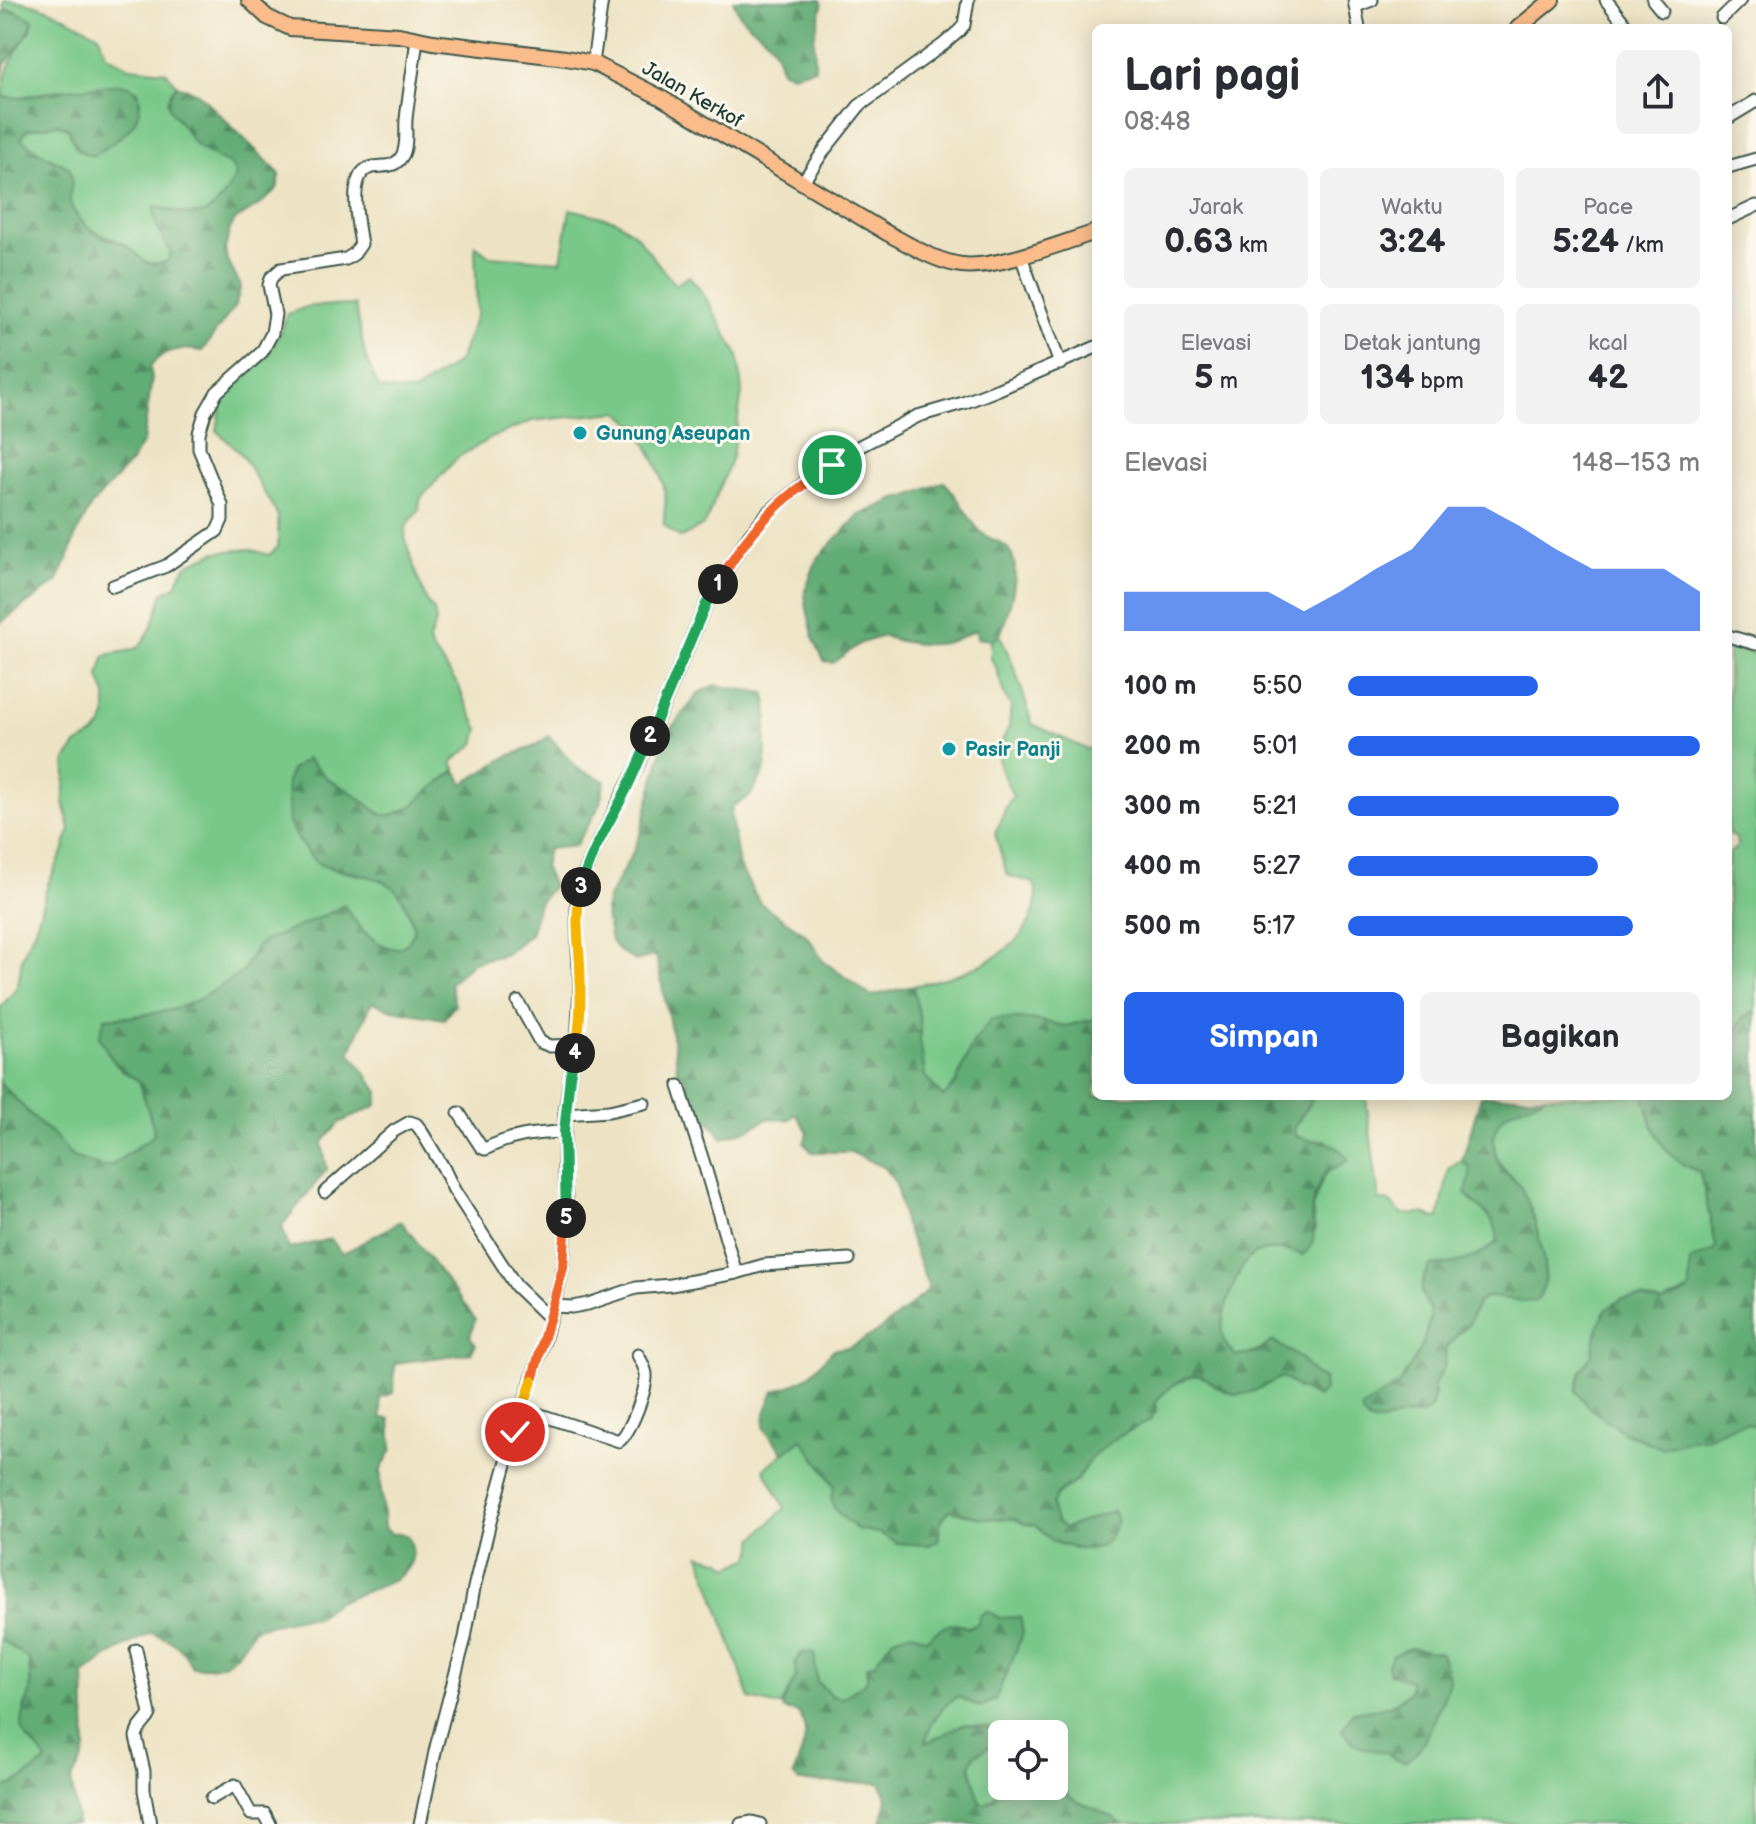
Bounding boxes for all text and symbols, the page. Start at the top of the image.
text: Lari pagi [1124,50,1300,103]
button: share [1616,50,1700,134]
street label: Jalan Kerkof [638,56,747,133]
text: 08:48 [1124,107,1191,138]
text: Jarak [1189,194,1243,221]
text: Waktu [1381,194,1443,221]
text: Pace [1583,194,1633,221]
text: 0.63 [1164,221,1233,262]
text: 3:24 [1378,221,1446,262]
text: 5:24 [1552,221,1619,262]
text: km [1233,232,1268,259]
text: /km [1619,232,1664,259]
text: Elevasi [1181,330,1252,357]
text: Detak jantung [1343,330,1481,357]
text: kcal [1588,330,1628,357]
text: 5 [1194,357,1214,398]
text: 134 [1360,357,1414,398]
text: 42 [1588,357,1628,398]
text: m [1214,368,1238,395]
text: bpm [1414,368,1464,395]
place label: Gunung Aseupan [596,422,750,446]
marker: Gunung Aseupan [571,424,589,442]
pin [798,431,866,499]
icon: arrive [810,443,854,487]
text: Elevasi [1124,448,1208,479]
text: 148–153 m [1572,448,1700,479]
pin: 1 [698,564,738,604]
text: 1 [713,570,723,597]
text: 100 m [1124,671,1197,702]
text: 5:50 [1252,671,1302,702]
pin: 2 [630,716,670,756]
text: 2 [643,722,657,749]
text: 200 m [1124,731,1201,762]
text: 5:01 [1252,731,1298,762]
place label: Pasir Panji [965,738,1061,762]
marker: Pasir Panji [940,740,958,758]
text: 300 m [1124,791,1201,822]
text: 5:21 [1252,791,1297,822]
text: 400 m [1124,851,1201,882]
text: 5:27 [1252,851,1300,882]
pin: 3 [561,867,601,907]
text: 3 [575,873,587,900]
text: 500 m [1124,911,1201,942]
text: 5:17 [1252,911,1295,942]
button: Simpan [1124,992,1404,1084]
button: Bagikan [1420,992,1700,1084]
pin: 4 [555,1033,595,1073]
text: 4 [569,1039,581,1066]
pin: 5 [546,1198,586,1238]
text: 5 [560,1204,572,1231]
pin [481,1398,549,1466]
icon: check [493,1410,537,1454]
map controls [988,1720,1068,1800]
button: locate [988,1720,1068,1800]

